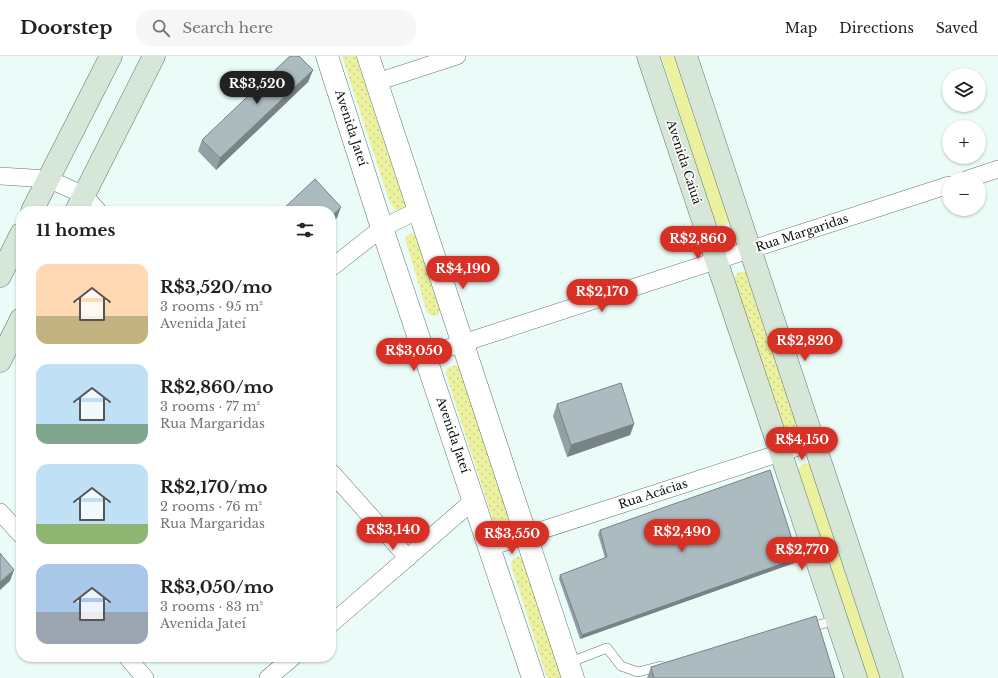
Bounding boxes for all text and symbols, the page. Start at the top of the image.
search box [136,10,416,46]
text: Doorstep [20,16,112,39]
icon: search [150,17,172,39]
text: Search here [182,18,273,37]
text: Map [785,19,817,37]
text: Directions [839,19,914,37]
text: Saved [936,19,978,37]
map controls [942,68,986,216]
button: layers [942,68,986,112]
pin: R$3,520 [220,71,294,105]
text: R$3,520 [229,75,285,92]
street label: Avenida Jateí [332,87,371,169]
street label: Avenida Caiuá [663,117,705,206]
button: + [942,120,986,164]
button: − [942,172,986,216]
street label: Rua Margaridas [754,210,850,255]
icon: filters [294,219,316,241]
text: 11 homes [36,220,115,241]
pin: R$2,860 [661,226,735,260]
text: R$2,860 [669,230,727,247]
pin: R$4,190 [426,256,500,290]
text: R$4,190 [435,260,491,277]
text: R$3,520/mo [160,277,272,298]
pin: R$2,170 [565,279,639,313]
icon: home [68,280,116,328]
text: R$2,170 [575,283,629,300]
text: 3 rooms · 95 m² [160,298,263,315]
text: Avenida Jateí [160,315,246,332]
pin: R$2,820 [768,328,842,362]
text: R$2,820 [776,332,834,349]
pin: R$3,050 [377,338,451,372]
text: R$3,050 [385,342,443,359]
text: R$2,860/mo [160,377,274,398]
icon: home [68,380,116,428]
street label: Avenida Jateí [433,394,474,476]
text: 3 rooms · 77 m² [160,398,260,415]
text: Rua Margaridas [160,415,265,432]
pin: R$4,150 [765,427,839,461]
text: R$4,150 [775,431,829,448]
street label: Rua Acácias [616,475,689,512]
text: R$2,170/mo [160,477,267,498]
icon: home [68,480,116,528]
text: 2 rooms · 76 m² [160,498,262,515]
text: Rua Margaridas [160,515,265,532]
pin: R$3,140 [356,517,430,551]
pin: R$2,490 [645,519,719,553]
text: R$3,140 [366,521,420,538]
pin: R$3,550 [475,521,549,555]
text: R$2,490 [653,523,711,540]
text: R$3,550 [484,525,540,542]
pin: R$2,770 [765,537,839,571]
text: R$2,770 [775,541,829,558]
text: R$3,050/mo [160,577,274,598]
icon: home [68,580,116,628]
text: 3 rooms · 83 m² [160,598,263,615]
text: Avenida Jateí [160,615,246,632]

